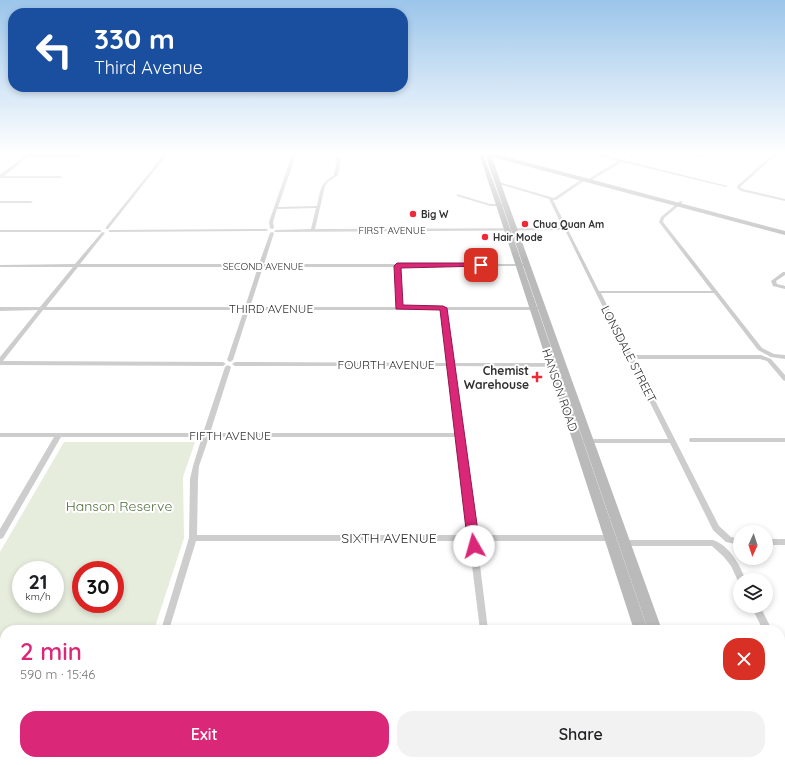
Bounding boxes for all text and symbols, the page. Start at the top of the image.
text: 330 m [94,21,175,56]
icon: left [28,24,80,76]
text: Third Avenue [94,56,203,79]
place label: Big W [421,208,449,221]
marker: Big W [408,209,418,219]
place label: Chua Quan Am [533,218,604,231]
marker: Chua Quan Am [520,219,530,229]
street label: FIRST AVENUE [358,224,426,237]
place label: Hair Mode [493,231,543,244]
marker: Hair Mode [480,232,490,242]
pin [464,248,498,282]
icon: arrive [470,254,492,276]
street label: SECOND AVENUE [223,260,304,273]
street label: THIRD AVENUE [229,301,313,316]
street label: LONSDALE STREET [598,303,660,405]
street label: HANSON ROAD [539,347,581,434]
street label: FOURTH AVENUE [337,357,435,372]
place label: Chemist Warehouse [464,363,529,392]
marker: Chemist Warehouse [532,372,542,382]
street label: FIFTH AVENUE [189,428,271,443]
park label: Hanson Reserve [66,497,172,515]
position arrow [453,525,495,567]
north arrow [733,525,773,565]
map controls [733,525,773,613]
street label: SIXTH AVENUE [341,529,437,547]
speed limit sign: 30 [72,561,124,613]
text: 21 [28,569,48,594]
button: layers [733,573,773,613]
text: km/h [25,590,51,603]
text: 2 min [20,636,82,666]
button: close [723,638,765,680]
text: 590 m · 15:46 [20,666,95,682]
button: Exit [20,711,389,757]
button: Share [397,711,765,757]

